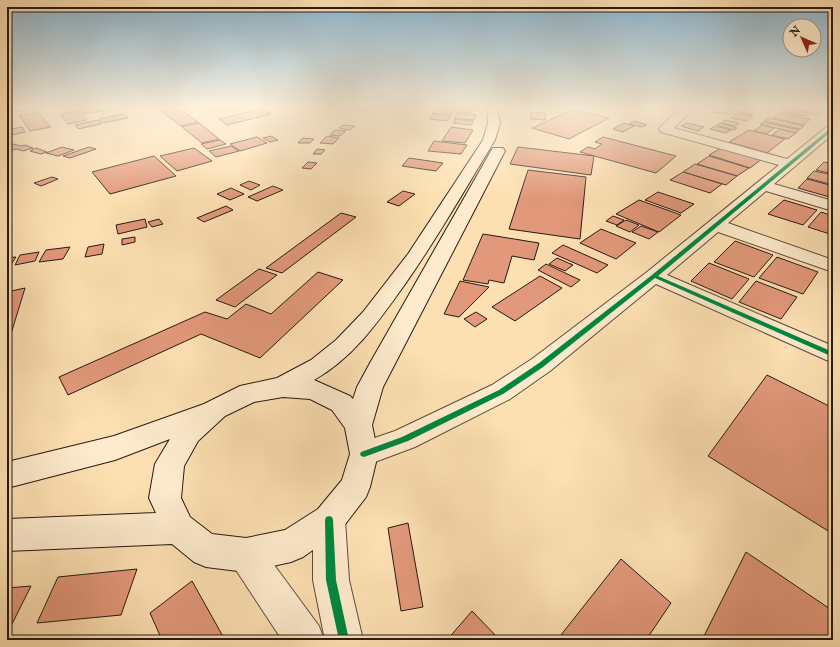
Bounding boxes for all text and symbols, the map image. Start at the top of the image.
north arrow [782,18,822,58]
text: N [787,23,804,41]

